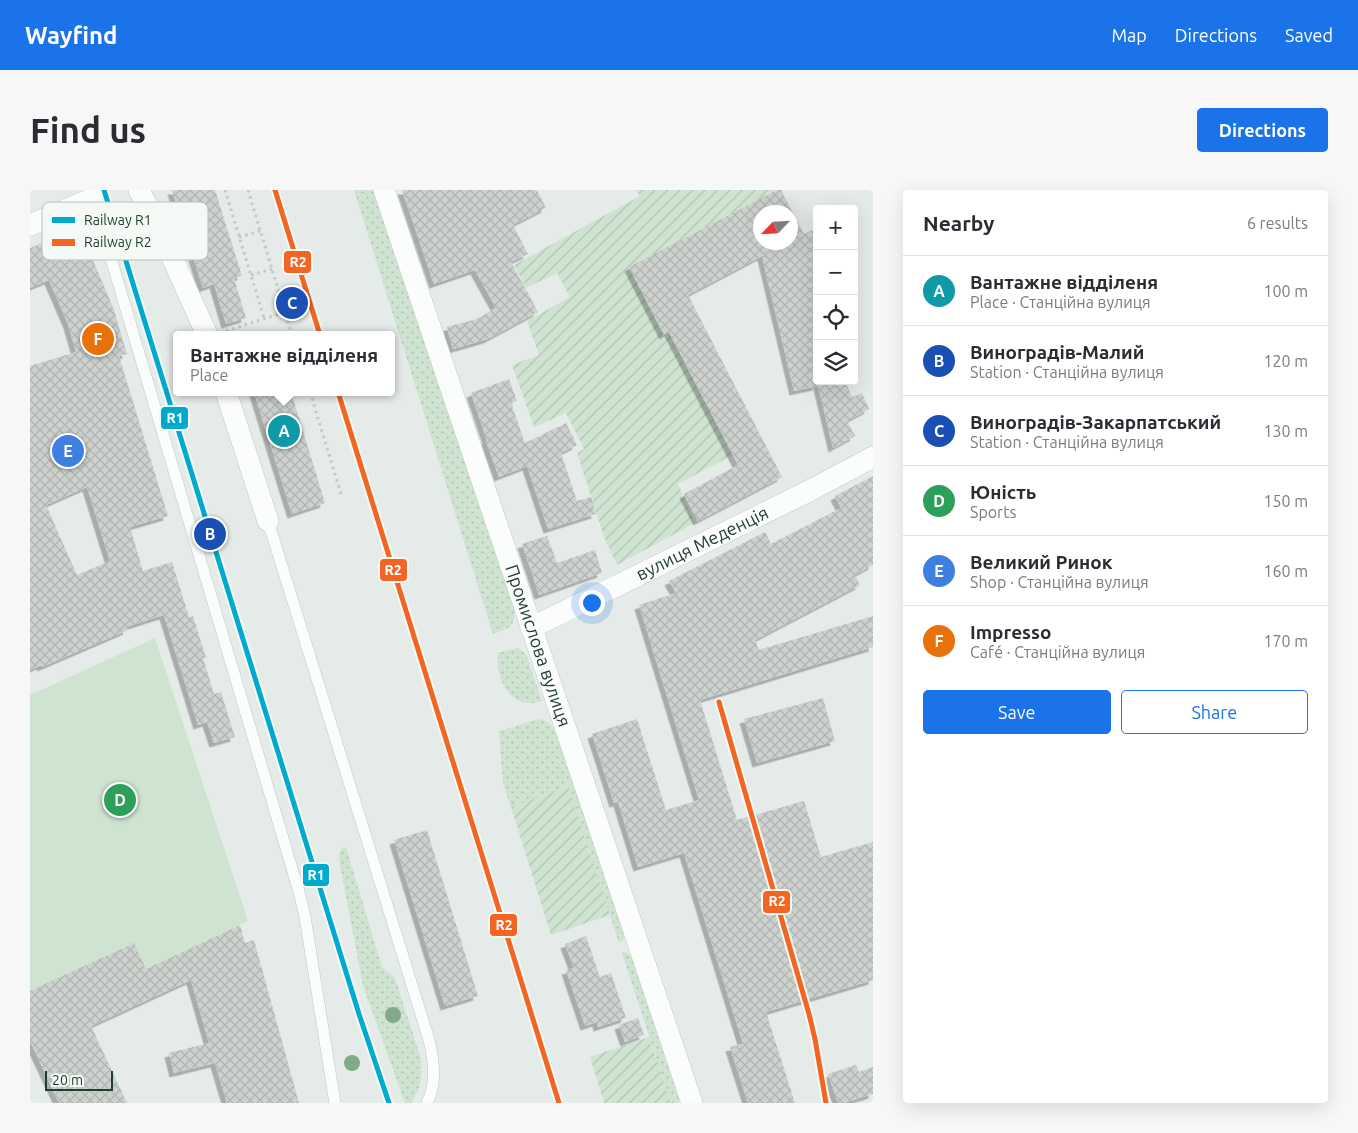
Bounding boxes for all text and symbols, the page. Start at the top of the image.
text: Wayfind [25,22,117,49]
text: Map [1111,25,1147,45]
text: Directions [1175,25,1257,45]
text: Saved [1285,25,1333,45]
button: Directions [1197,108,1328,152]
text: Find us [30,110,146,150]
legend [42,202,208,260]
north arrow [753,205,798,250]
map controls [813,205,858,385]
button: + [813,205,858,250]
text: Nearby [923,211,994,235]
text: Railway R1 [84,212,152,228]
text: 6 results [1247,214,1308,232]
text: Railway R2 [84,234,152,250]
line badge: R2 [283,250,312,274]
button: − [813,250,858,295]
text: R2 [289,254,307,270]
text: Вантажне відділеня [970,271,1158,293]
text: A [933,282,945,300]
text: 100 m [1263,282,1308,300]
pin: C [276,284,308,322]
text: Place · Станційна вулиця [970,293,1151,311]
button: locate [813,295,858,340]
pin: F [82,320,114,358]
popup [173,331,395,396]
button: layers [813,340,858,385]
text: Виноградів-Малий [970,341,1144,363]
text: Вантажне відділеня [190,344,378,366]
text: B [934,352,944,370]
text: 120 m [1263,352,1308,370]
text: Station · Станційна вулиця [970,363,1164,381]
text: Place [190,366,228,384]
line badge: R1 [160,406,189,430]
text: R1 [166,410,184,426]
text: Виноградів-Закарпатський [970,411,1221,433]
pin: A [268,412,300,450]
text: C [934,422,944,440]
text: 130 m [1263,422,1308,440]
pin: E [52,432,84,470]
text: Station · Станційна вулиця [970,433,1164,451]
text: Юність [970,481,1036,503]
text: D [933,492,945,510]
text: 150 m [1263,492,1308,510]
street label: вулиця Меденція [632,502,771,584]
text: Sports [970,503,1016,521]
pin: B [194,515,226,553]
text: Великий Ринок [970,551,1113,573]
line badge: R2 [379,558,408,582]
text: R2 [384,562,402,578]
street label: Промислова вулиця [502,562,575,729]
text: E [934,562,944,580]
text: 160 m [1263,562,1308,580]
text: Shop · Станційна вулиця [970,573,1149,591]
your location [579,590,605,616]
text: Impresso [970,621,1051,643]
text: F [935,632,944,650]
text: 170 m [1263,632,1308,650]
text: Café · Станційна вулиця [970,643,1145,661]
button: Save [923,690,1111,734]
button: Share [1121,690,1308,734]
pin: D [104,781,136,819]
line badge: R1 [302,863,330,887]
text: R1 [307,867,325,883]
line badge: R2 [762,890,791,914]
text: R2 [768,893,786,909]
line badge: R2 [489,913,518,937]
text: R2 [495,917,513,933]
scale bar [45,1068,112,1091]
text: 20 m [52,1072,83,1088]

